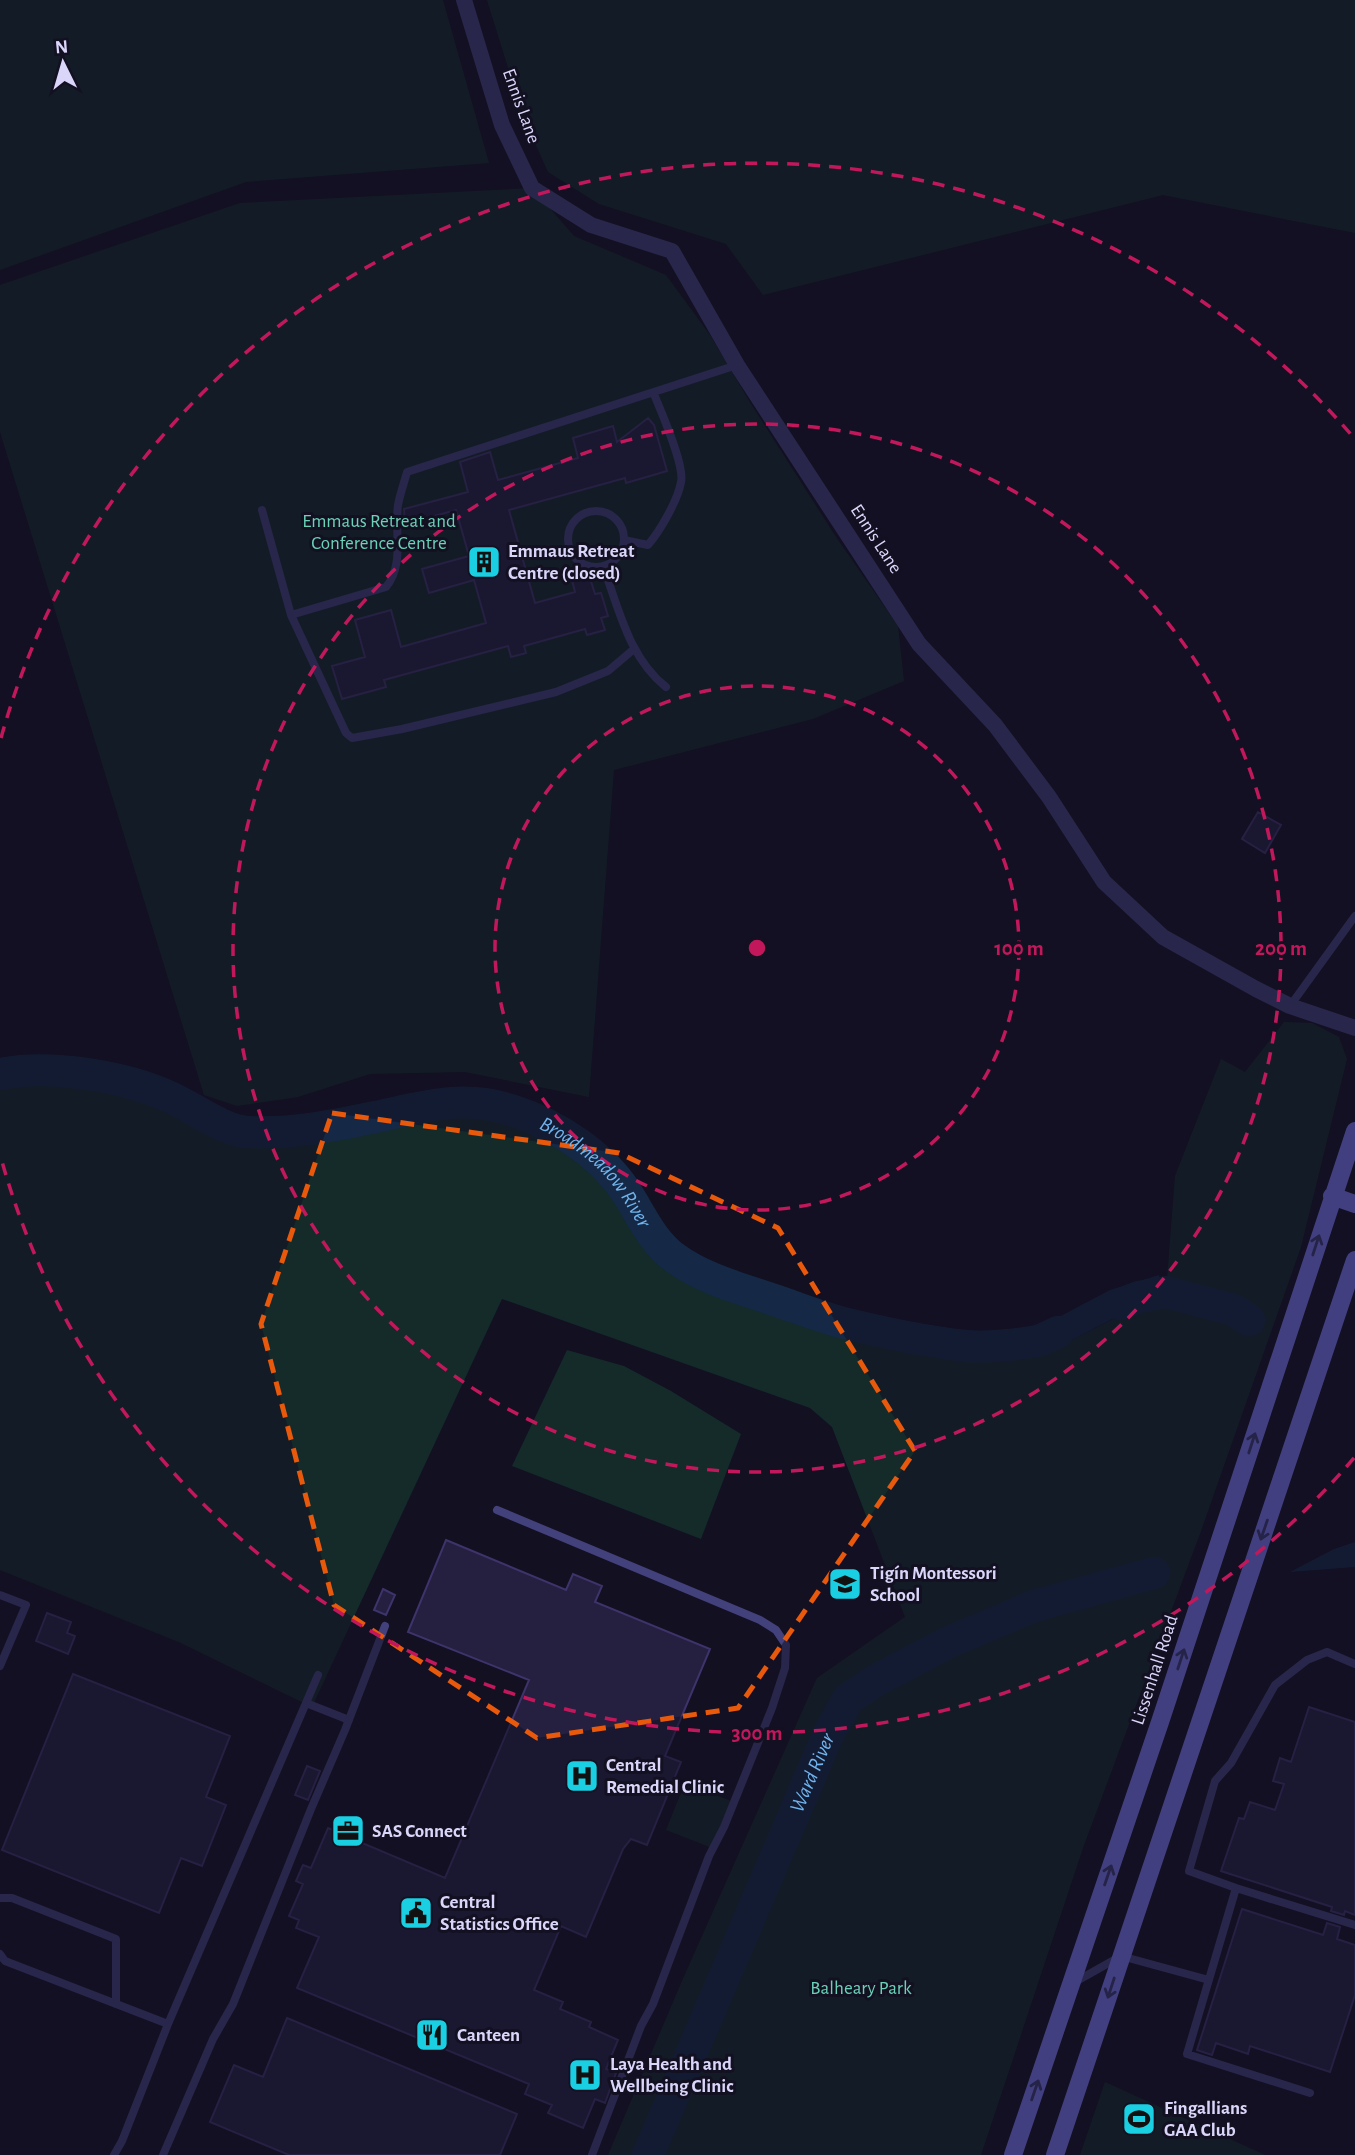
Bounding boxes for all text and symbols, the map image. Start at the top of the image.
north arrow [28,28,98,98]
text: N [54,38,69,58]
street label: Ennis Lane [499,66,543,146]
street label: Ennis Lane [847,501,905,577]
park label: Emmaus Retreat and Conference Centre [302,512,456,553]
place label: Emmaus Retreat Centre (closed) [508,542,635,583]
building icon: Emmaus Retreat Centre (closed) [465,543,503,581]
centre of rings [745,936,769,960]
text: 100 m [994,938,1044,959]
text: 200 m [1255,938,1307,959]
water label: Broadmeadow River [537,1112,656,1232]
one-way arrow [1311,1234,1324,1256]
one-way arrow [1247,1433,1259,1455]
one-way arrow [1256,1519,1269,1541]
place label: Tigín Montessori School [870,1564,997,1605]
school or university icon: Tigín Montessori School [826,1565,864,1603]
street label: Lissenhall Road [1128,1613,1182,1727]
one-way arrow [1176,1649,1188,1671]
text: 300 m [731,1723,783,1744]
water label: Ward River [786,1729,838,1815]
place label: Central Remedial Clinic [606,1756,725,1797]
hospital icon: Central Remedial Clinic [563,1757,601,1795]
office icon: SAS Connect [329,1812,367,1850]
place label: SAS Connect [372,1822,467,1841]
one-way arrow [1102,1864,1115,1886]
place label: Central Statistics Office [440,1893,559,1934]
public building icon: Central Statistics Office [397,1894,435,1932]
one-way arrow [1103,1977,1116,1999]
park label: Balheary Park [810,1979,912,1998]
restaurant icon: Canteen [413,2016,451,2054]
place label: Canteen [457,2026,520,2045]
place label: Laya Health and Wellbeing Clinic [610,2055,734,2096]
hospital icon: Laya Health and Wellbeing Clinic [566,2056,604,2094]
one-way arrow [1030,2080,1042,2102]
place label: Fingallians GAA Club [1164,2099,1247,2140]
sports icon: Fingallians GAA Club [1120,2100,1158,2138]

